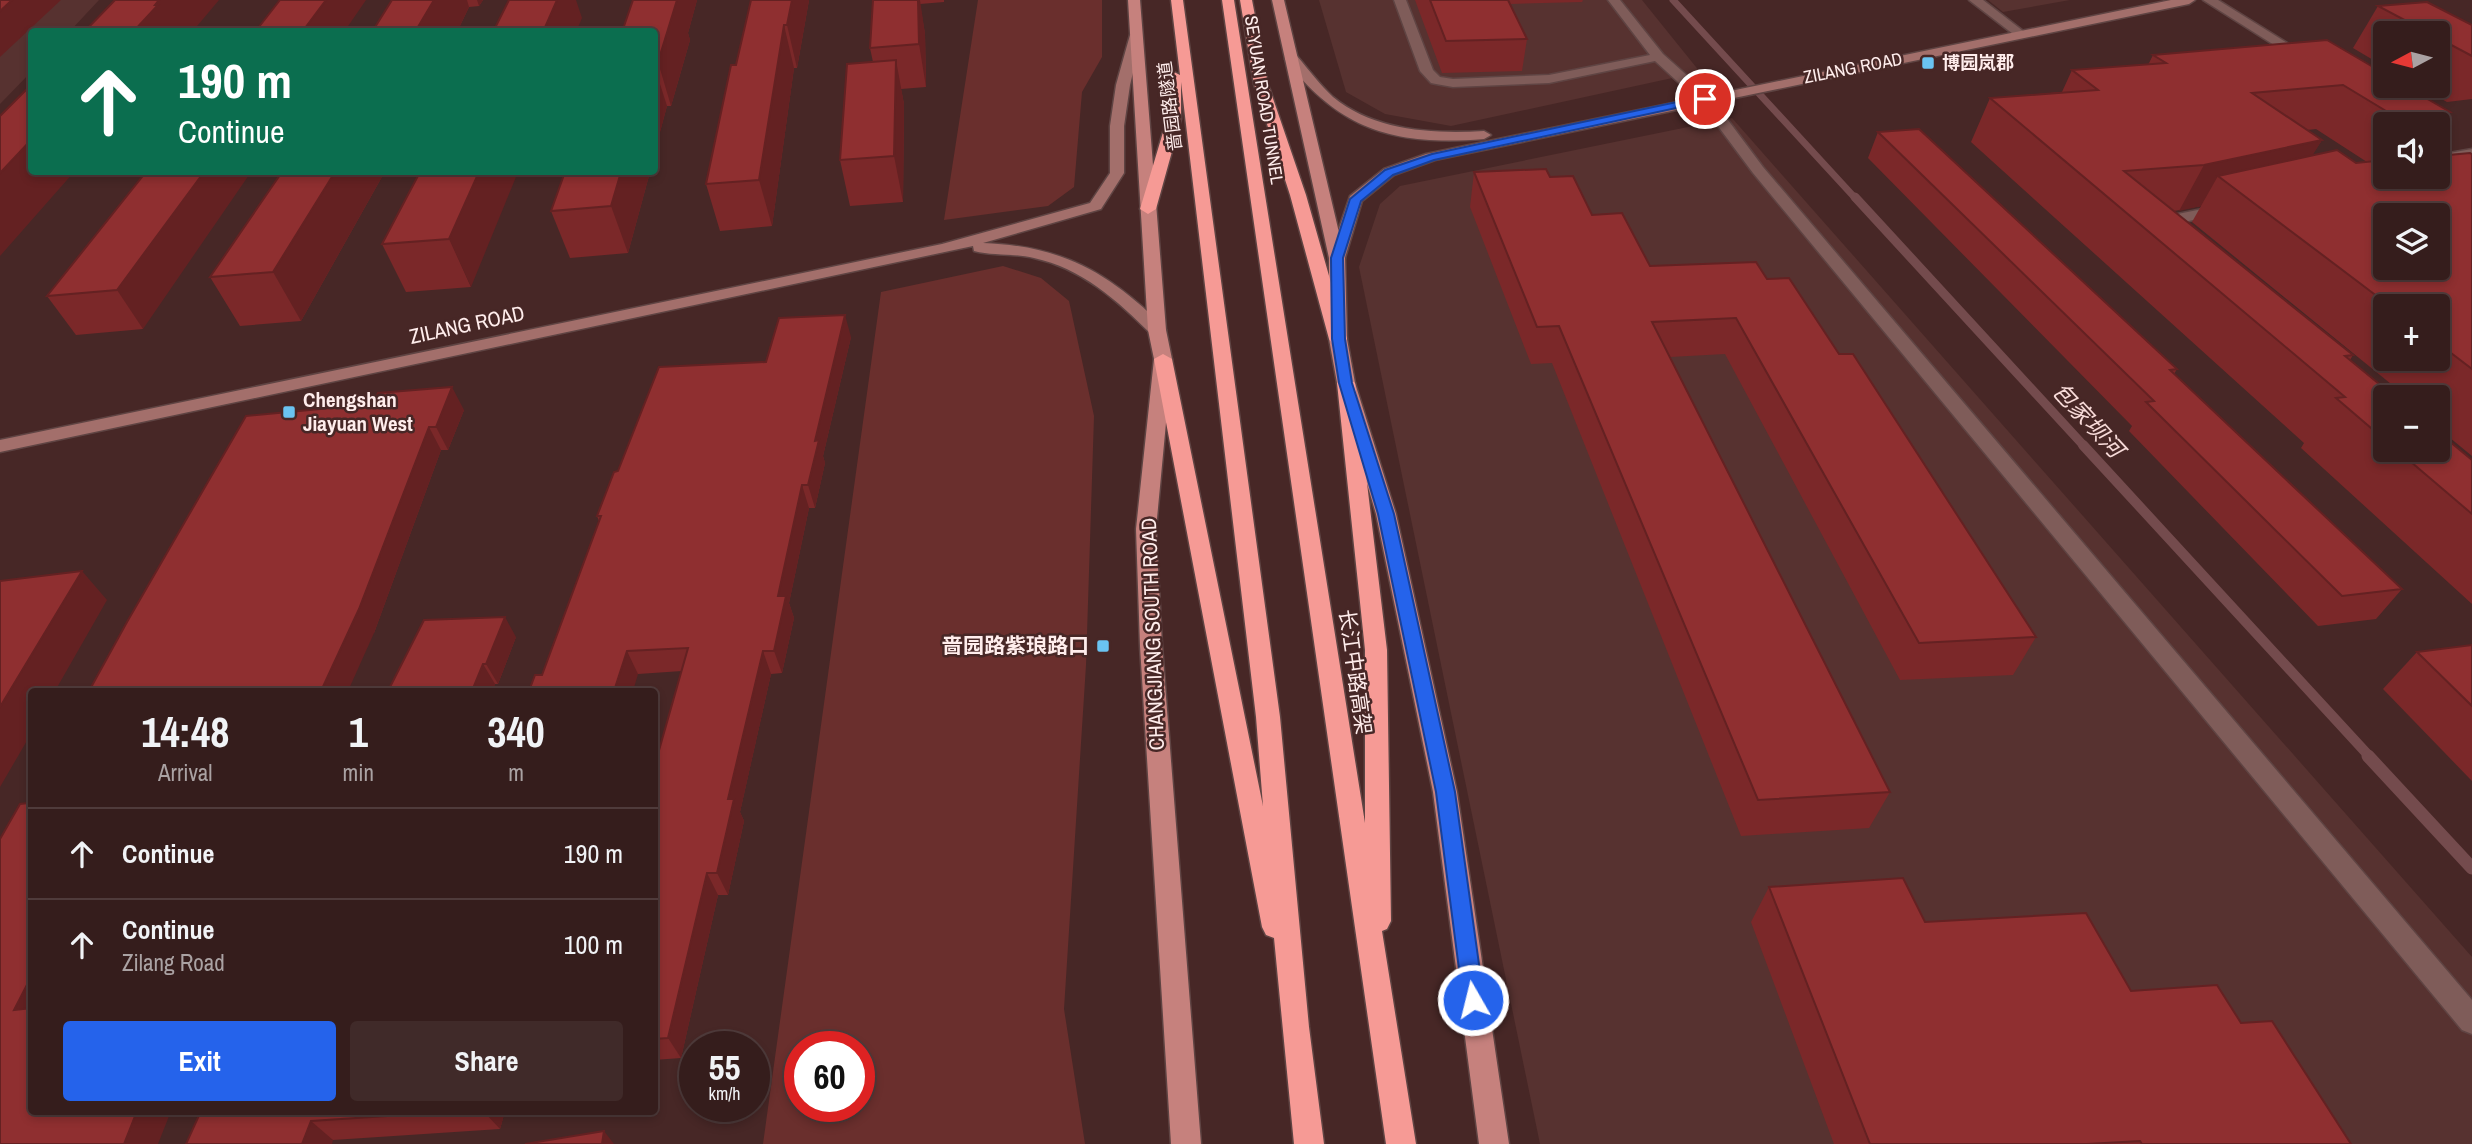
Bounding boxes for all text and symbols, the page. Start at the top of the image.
street label: SEYUAN ROAD TUNNEL [1239,14,1290,186]
north arrow [2373,21,2450,98]
map controls [2373,21,2450,462]
street label: ZILANG ROAD [1801,46,1904,89]
text: 190 m [178,47,292,113]
place label: 博园岚郡 [1942,50,2014,75]
marker: 博园岚郡 [1920,55,1936,71]
icon: ahead [63,56,154,147]
street label: 啬园路隧道 [1152,60,1187,152]
pin [1675,69,1735,129]
icon: arrive [1686,80,1724,118]
text: Continue [178,110,285,153]
button: sound [2373,112,2450,189]
button: layers [2373,203,2450,280]
button: + [2373,294,2450,371]
street label: ZILANG ROAD [407,298,527,351]
water label: 包家坝河 [2046,375,2134,467]
place label: Chengshan Jiayuan West [303,385,413,438]
button: − [2373,385,2450,462]
marker: Chengshan Jiayuan West [281,404,297,420]
street label: CHANGJIANG SOUTH ROAD [1134,517,1171,751]
street label: 长江中路高架 [1332,608,1379,736]
place label: 啬园路紫琅路口 [942,631,1089,660]
marker: 啬园路紫琅路口 [1095,638,1111,654]
text: 14:48 [141,704,229,760]
text: 1 [349,704,368,760]
text: 340 [487,704,545,760]
text: Arrival [158,757,213,788]
text: min [343,757,374,788]
text: m [508,757,524,788]
icon: ahead [63,835,101,873]
text: Continue [122,836,214,871]
text: 190 m [564,836,623,871]
text: Continue [122,912,214,947]
icon: ahead [63,926,101,964]
text: 100 m [564,927,623,962]
text: Zilang Road [122,947,225,978]
position arrow [1436,963,1510,1037]
button: Exit [63,1021,336,1101]
button: Share [350,1021,623,1101]
speed limit sign: 60 [784,1031,875,1122]
text: 55 [709,1044,740,1091]
text: km/h [709,1081,741,1106]

